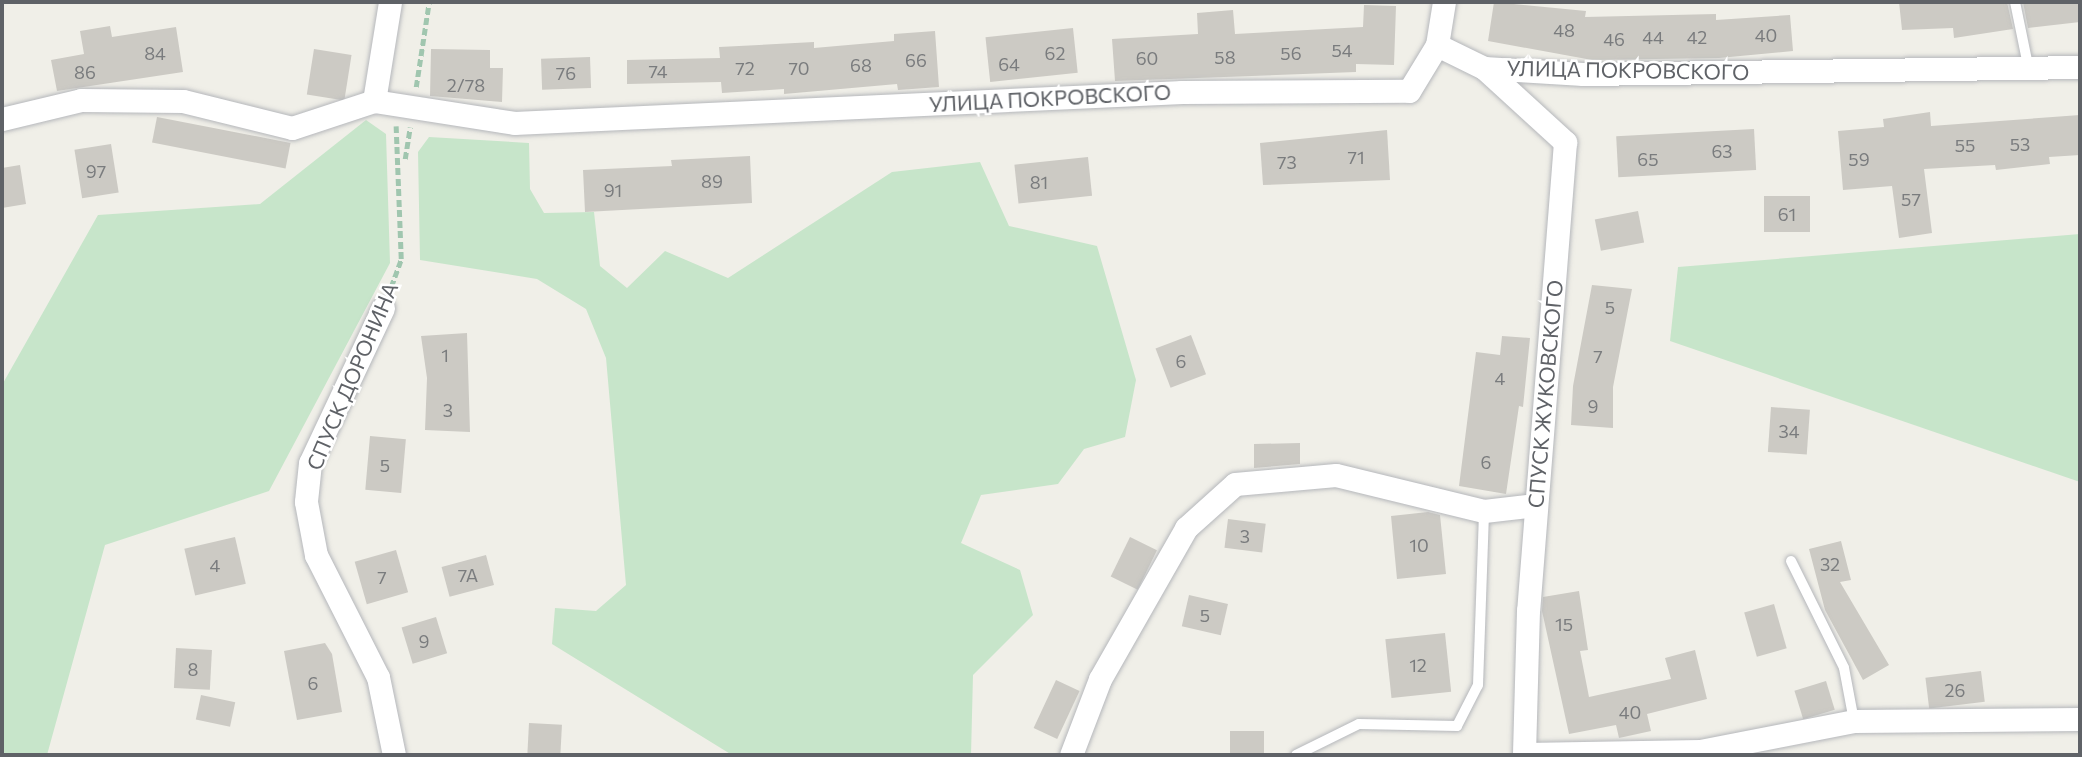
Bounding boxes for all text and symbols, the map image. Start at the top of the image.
house number: 48 [1553,19,1575,41]
house number: 40 [1755,24,1777,46]
house number: 44 [1642,26,1664,48]
house number: 42 [1687,26,1707,48]
house number: 46 [1603,28,1625,50]
house number: 54 [1331,39,1353,61]
house number: 84 [144,42,166,64]
house number: 62 [1045,42,1065,64]
house number: 56 [1280,42,1302,64]
house number: 58 [1214,46,1236,68]
house number: 60 [1136,47,1158,69]
house number: 66 [905,49,927,71]
house number: 64 [998,53,1020,75]
house number: 68 [850,54,872,76]
street label: УЛИЦА ПОКРОВСКОГО [1507,55,1749,85]
house number: 72 [735,57,755,79]
house number: 70 [788,57,810,79]
house number: 74 [648,60,668,82]
house number: 86 [74,61,96,83]
house number: 76 [556,62,576,84]
house number: 2/78 [447,74,485,96]
street label: УЛИЦА ПОКРОВСКОГО [928,79,1172,117]
house number: 53 [2010,133,2030,155]
house number: 55 [1955,134,1975,156]
house number: 63 [1711,140,1733,162]
house number: 71 [1347,146,1365,168]
house number: 65 [1637,148,1659,170]
house number: 59 [1848,148,1870,170]
house number: 73 [1277,151,1297,173]
house number: 97 [86,160,106,182]
house number: 89 [701,170,723,192]
house number: 81 [1030,171,1048,193]
house number: 91 [604,179,622,201]
house number: 57 [1901,188,1921,210]
house number: 61 [1778,203,1796,225]
street label: СПУСК ДОРОНИНА [301,278,403,474]
street label: СПУСК ЖУКОВСКОГО [1522,279,1568,509]
house number: 5 [1605,296,1615,318]
house number: 1 [441,344,449,366]
house number: 7 [1593,345,1603,367]
house number: 6 [1176,350,1186,372]
house number: 4 [1495,367,1505,389]
house number: 9 [1588,395,1598,417]
house number: 3 [443,399,453,421]
house number: 34 [1778,420,1800,442]
house number: 6 [1481,451,1491,473]
house number: 5 [380,454,390,476]
house number: 3 [1240,525,1250,547]
house number: 10 [1409,534,1429,556]
house number: 32 [1820,553,1840,575]
house number: 4 [210,554,220,576]
house number: 7А [458,564,478,586]
house number: 7 [377,566,387,588]
house number: 5 [1200,604,1210,626]
house number: 15 [1555,613,1573,635]
house number: 9 [419,630,429,652]
house number: 12 [1409,654,1427,676]
house number: 8 [188,658,198,680]
house number: 6 [308,672,318,694]
house number: 26 [1945,679,1965,701]
house number: 40 [1619,701,1641,723]

